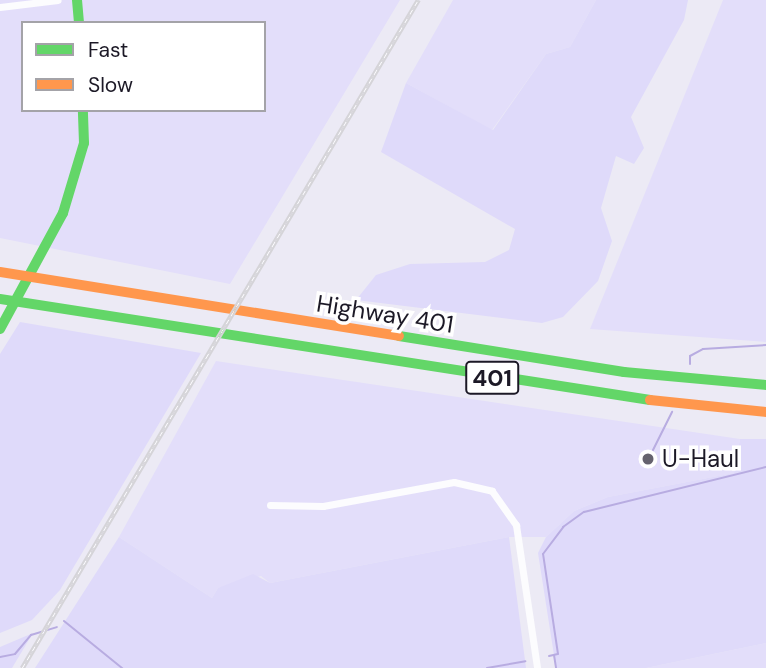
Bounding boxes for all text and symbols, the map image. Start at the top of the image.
legend [21,21,266,112]
text: Fast [88,36,128,64]
text: Slow [88,71,133,99]
street label: Highway 401 [315,289,455,339]
road number: 401 [464,358,520,398]
place label: U-Haul [662,445,739,473]
marker: U-Haul [640,451,656,467]

